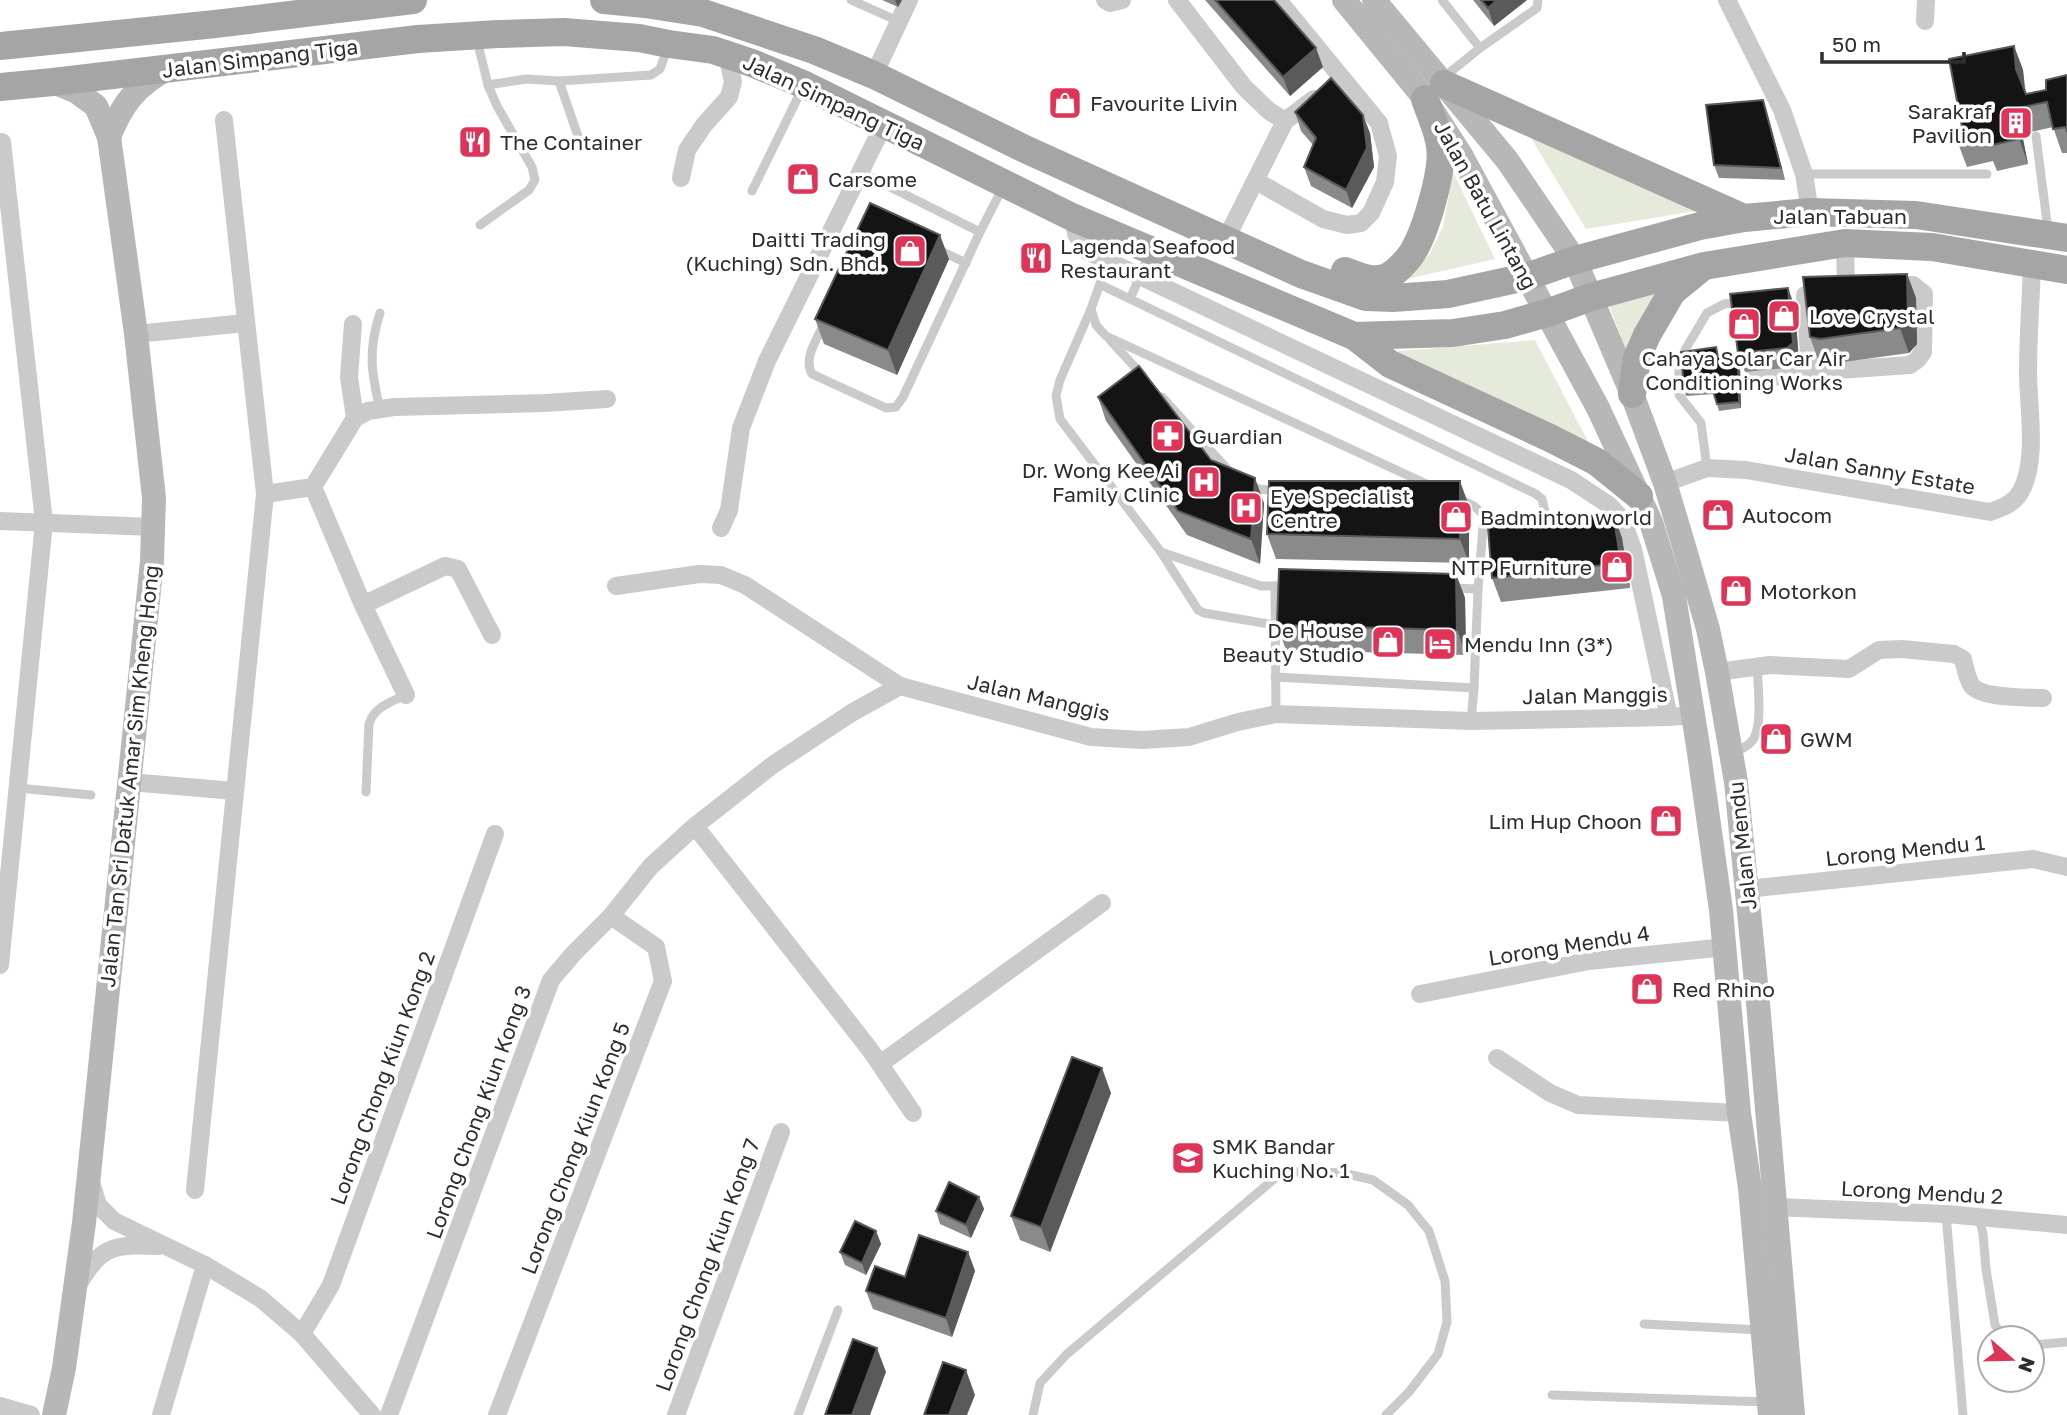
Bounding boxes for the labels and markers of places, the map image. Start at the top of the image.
shop icon: Favourite Livin [1046,84,1084,122]
place label: Favourite Livin [1090,90,1238,116]
place label: Sarakraf Pavilion [1907,98,1992,148]
building icon: Sarakraf Pavilion [1997,104,2035,142]
restaurant icon: The Container [456,123,494,161]
place label: The Container [500,129,642,155]
shop icon: Carsome [784,160,822,198]
place label: Carsome [828,166,917,192]
place label: Daitti Trading (Kuching) Sdn. Bhd. [685,226,886,276]
shop icon: Daitti Trading (Kuching) Sdn. Bhd. [891,232,929,270]
place label: Lagenda Seafood Restaurant [1060,233,1235,283]
restaurant icon: Lagenda Seafood Restaurant [1017,239,1055,277]
shop icon: Love Crystal [1765,297,1803,335]
place label: Love Crystal [1809,303,1935,329]
shop icon: Cahaya Solar Car Air Conditioning Works [1725,305,1763,343]
place label: Cahaya Solar Car Air Conditioning Works [1642,345,1846,395]
pharmacy icon: Guardian [1149,417,1187,455]
place label: Guardian [1192,423,1283,449]
place label: Dr. Wong Kee Ai Family Clinic [1022,457,1180,507]
hospital icon: Dr. Wong Kee Ai Family Clinic [1185,463,1223,501]
place label: Eye Specialist Centre [1270,483,1411,533]
hospital icon: Eye Specialist Centre [1227,489,1265,527]
shop icon: Autocom [1699,496,1737,534]
shop icon: Badminton world [1437,498,1475,536]
place label: Autocom [1742,502,1832,528]
place label: Badminton world [1480,504,1652,530]
shop icon: NTP Furniture [1598,548,1636,586]
place label: NTP Furniture [1451,554,1592,580]
shop icon: Motorkon [1717,572,1755,610]
place label: Motorkon [1760,578,1857,604]
place label: De House Beauty Studio [1222,617,1364,667]
shop icon: De House Beauty Studio [1369,623,1407,661]
hotel icon: Mendu Inn (3*) [1421,625,1459,663]
place label: Mendu Inn (3*) [1464,631,1613,657]
shop icon: GWM [1757,720,1795,758]
place label: GWM [1800,726,1853,752]
shop icon: Lim Hup Choon [1647,802,1685,840]
place label: Lim Hup Choon [1488,808,1642,834]
shop icon: Red Rhino [1628,970,1666,1008]
place label: Red Rhino [1672,976,1775,1002]
place label: SMK Bandar Kuching No. 1 [1212,1133,1350,1183]
school or university icon: SMK Bandar Kuching No. 1 [1169,1139,1207,1177]

